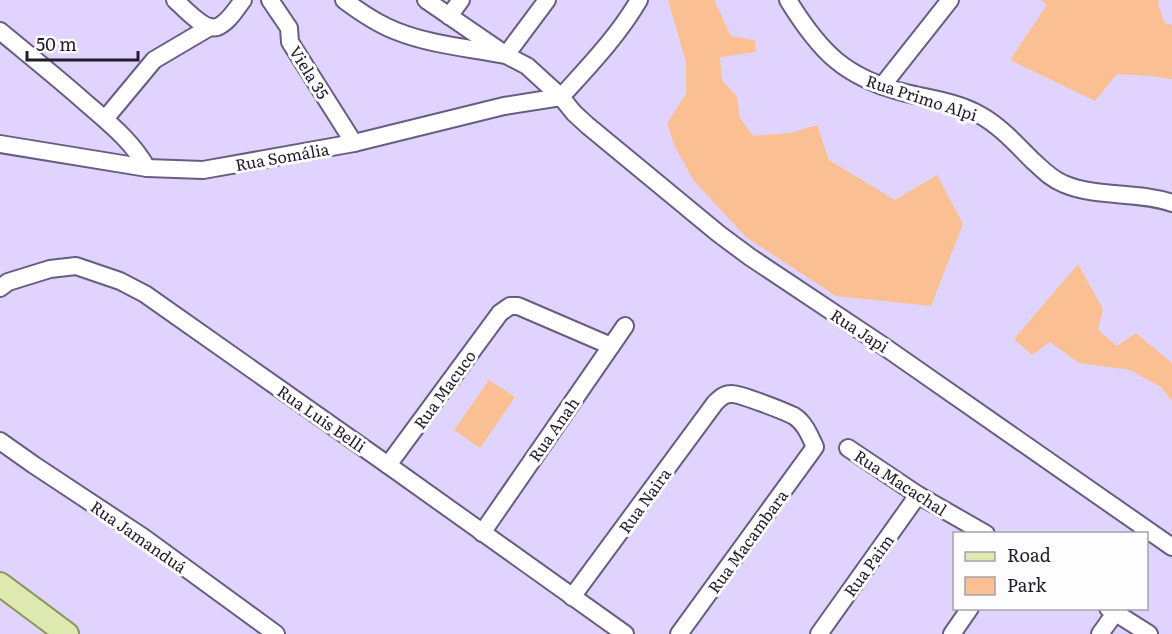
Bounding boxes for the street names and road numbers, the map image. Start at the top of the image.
street label: Viela 35 [284,41,336,103]
street label: Rua Primo Alpi [863,68,981,126]
street label: Rua Somália [233,136,331,176]
street label: Rua Japi [826,302,894,358]
street label: Rua Macuco [407,345,481,433]
street label: Rua Luis Belli [273,379,371,457]
street label: Rua Anah [522,391,584,466]
street label: Rua Macachal [850,443,952,521]
street label: Rua Naira [612,462,676,538]
street label: Rua Macambara [701,484,793,598]
street label: Rua Jamanduá [86,494,192,578]
street label: Rua Paim [837,528,899,601]

